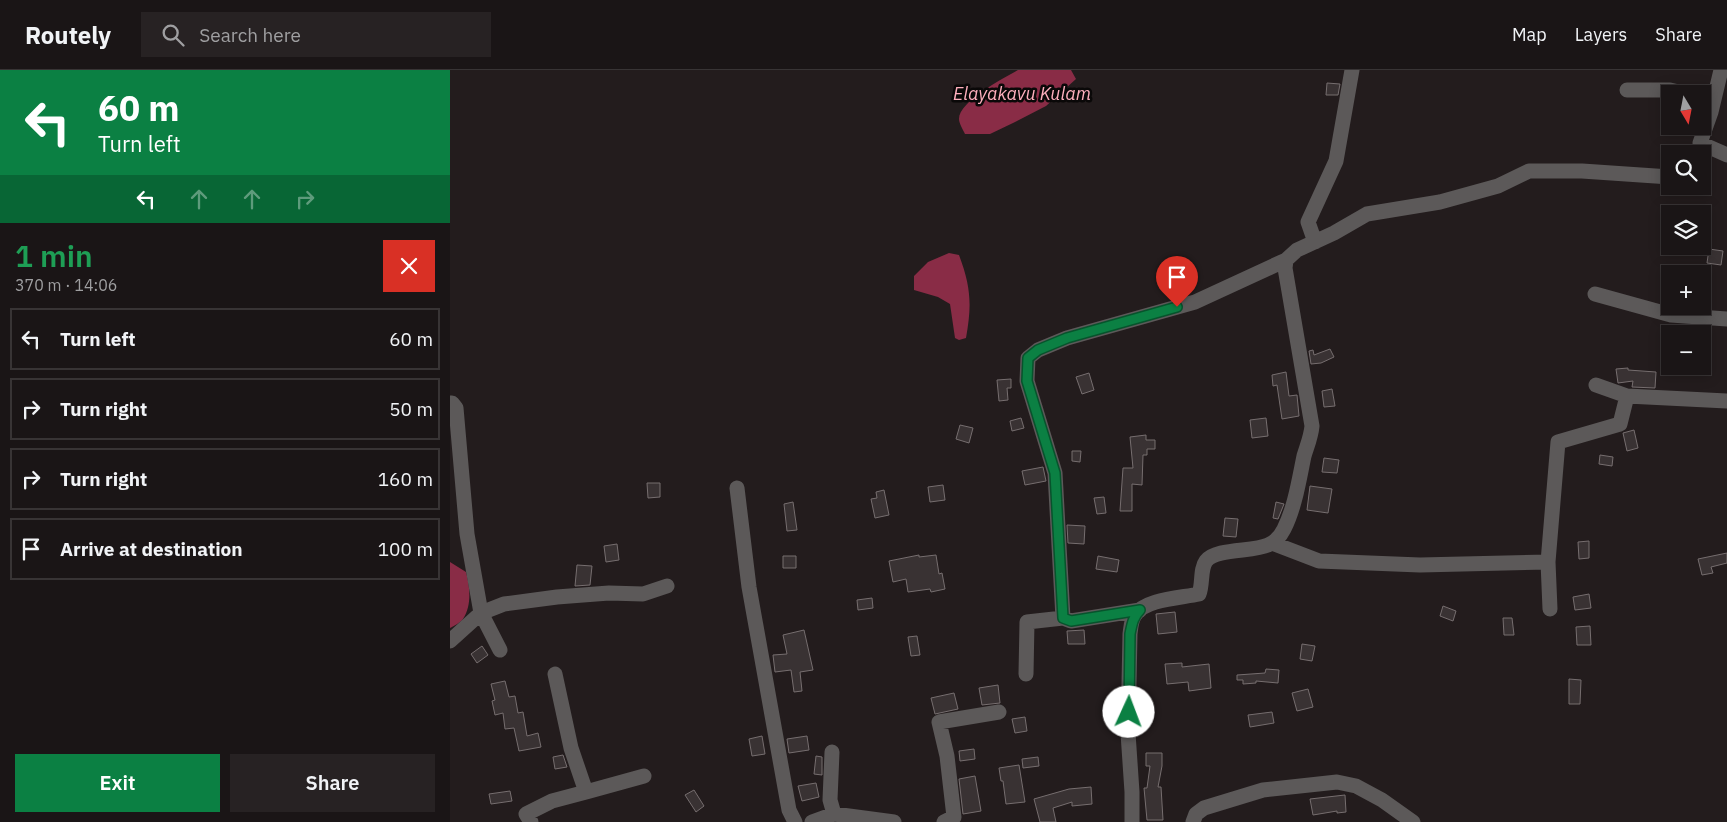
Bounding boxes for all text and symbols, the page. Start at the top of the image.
search box [141,12,491,57]
text: Routely [25,19,111,51]
icon: search [159,21,187,49]
text: Search here [199,23,301,47]
text: Map [1512,23,1547,46]
text: Layers [1575,23,1627,46]
text: Share [1655,23,1702,46]
water label: Elayakavu Kulam [953,82,1091,105]
text: 60 m [98,85,180,131]
north arrow [1661,85,1711,135]
map controls [1661,85,1711,375]
icon: left [15,90,80,155]
text: Turn left [98,129,181,158]
button: search [1661,145,1711,195]
icon: left [132,185,160,213]
icon: ahead [185,185,213,213]
icon: ahead [238,185,266,213]
icon: right [291,185,319,213]
button: layers [1661,205,1711,255]
text: 1 min [15,236,93,275]
button: close [383,240,435,292]
pin [1156,256,1198,307]
icon: arrive [1163,263,1191,291]
button: + [1661,265,1711,315]
text: 370 m · 14:06 [15,275,117,295]
icon: left [17,325,45,353]
button: − [1661,325,1711,375]
text: Turn left [60,327,136,351]
text: 60 m [389,327,433,351]
icon: right [17,395,45,423]
text: Turn right [60,397,147,421]
text: 50 m [389,397,433,421]
icon: right [17,465,45,493]
text: Turn right [60,467,147,491]
text: 160 m [378,467,433,491]
icon: arrive [17,535,45,563]
text: Arrive at destination [60,537,243,561]
text: 100 m [378,537,433,561]
position arrow [1102,685,1154,737]
button: Exit [15,754,220,812]
button: Share [230,754,435,812]

